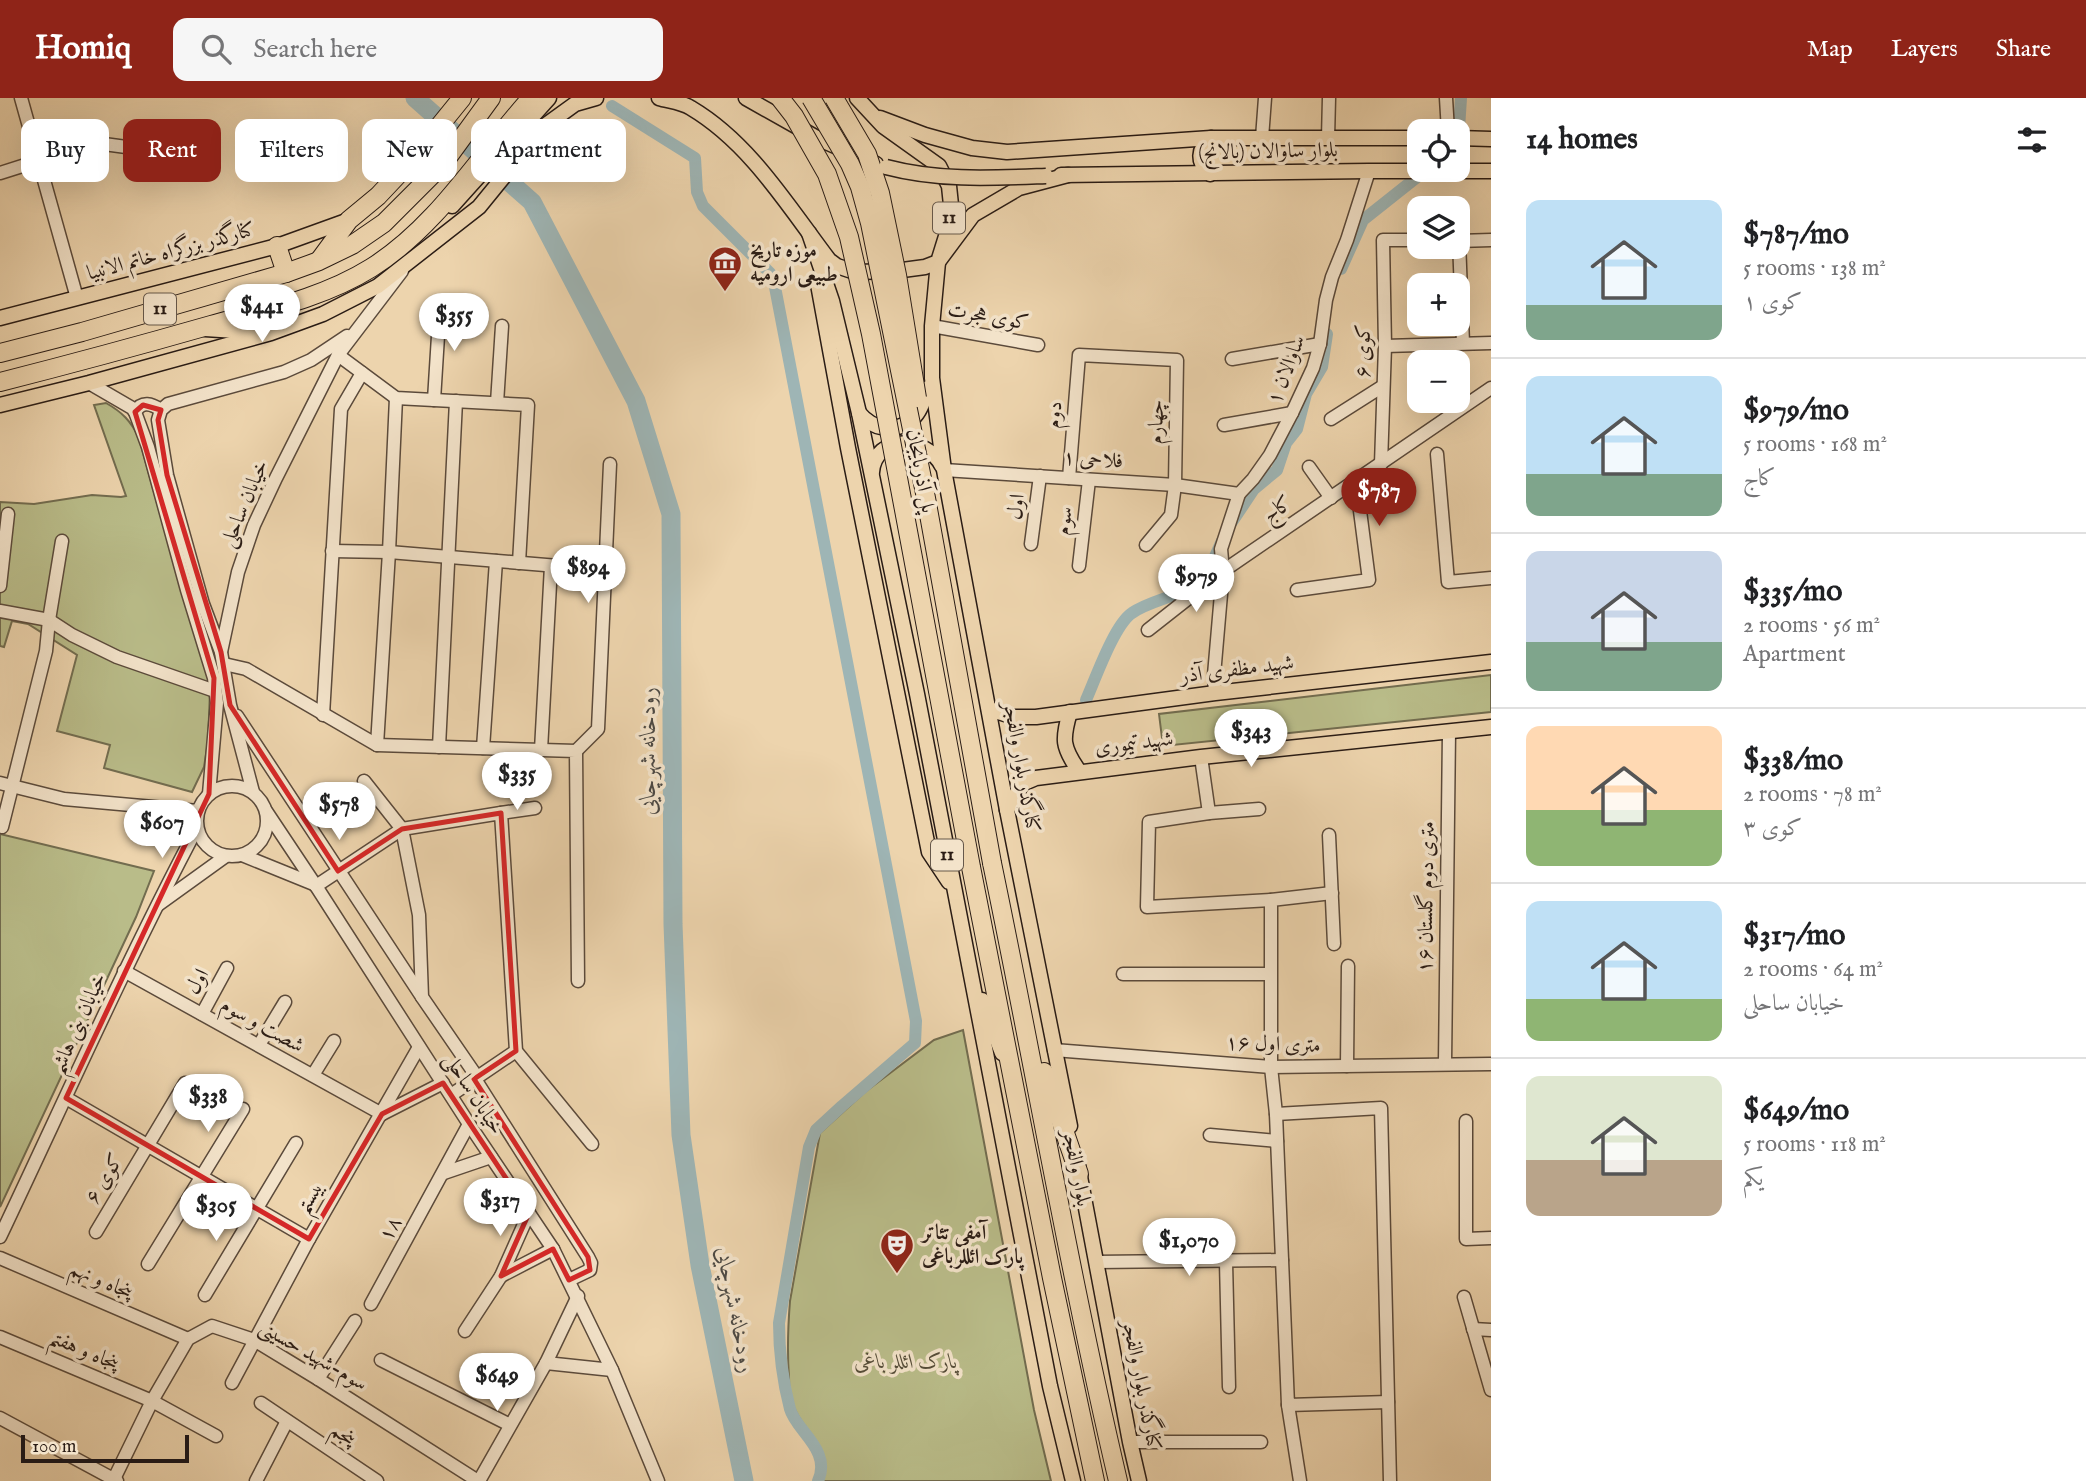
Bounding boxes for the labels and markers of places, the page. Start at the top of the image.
place label: موزه تاریخ طبیعی ارومیه [750,238,838,289]
museum icon: موزه تاریخ طبیعی ارومیه [706,244,744,293]
pin: $441 [221,285,303,344]
pin: $355 [413,294,495,353]
pin: $787 [1338,468,1420,528]
pin: $894 [547,546,629,605]
pin: $979 [1155,554,1237,614]
pin: $343 [1210,710,1292,769]
pin: $335 [476,752,558,812]
pin: $578 [298,782,380,842]
pin: $607 [121,800,203,860]
pin: $338 [167,1074,249,1134]
pin: $317 [459,1178,541,1238]
pin: $305 [175,1184,257,1243]
pin: $1,070 [1132,1218,1246,1278]
place label: آمفی تئاتر پارک ائللرباغی [920,1219,1025,1271]
theatre icon: آمفی تئاتر پارک ائللرباغی [878,1226,916,1275]
pin: $649 [456,1354,538,1413]

